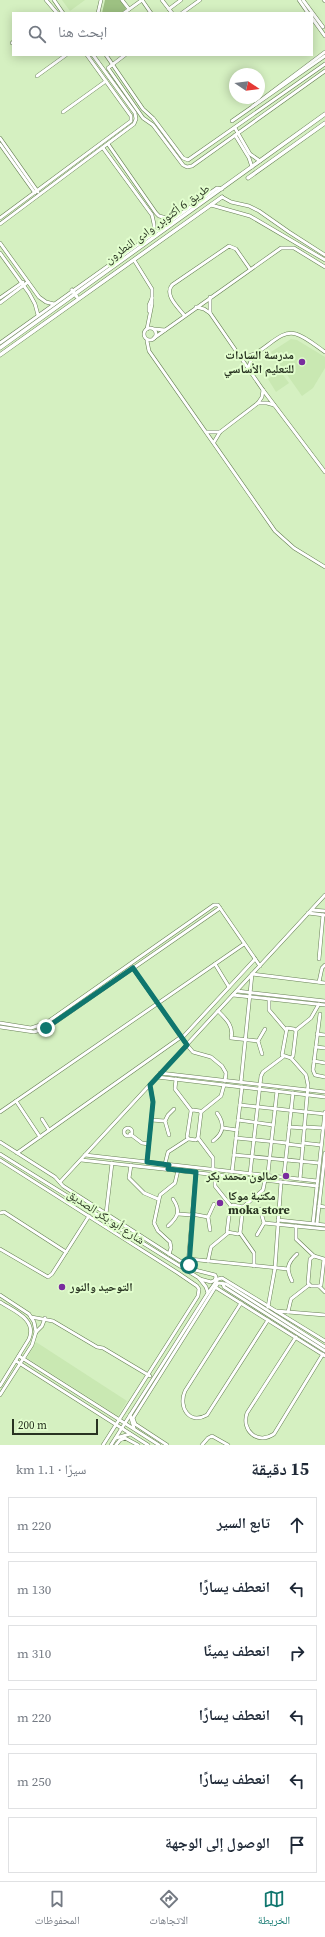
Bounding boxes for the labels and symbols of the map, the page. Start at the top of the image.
north arrow [229,68,265,104]
street label: طريق 6 أكتوبر, وادى النطرون [101,180,213,268]
place label: مدرسة السادات للتعليم الأساسي [224,347,294,379]
marker: مدرسة السادات للتعليم الأساسي [297,357,307,367]
route end [37,1019,55,1037]
place label: صالون محمد بكر [205,1168,278,1184]
marker: صالون محمد بكر [281,1171,291,1181]
street label: شارع أبو بكر الصديق [64,1186,148,1248]
place label: مكتبة موكا moka store [228,1188,290,1218]
marker: مكتبة موكا moka store [215,1198,225,1208]
route start [180,1256,198,1274]
place label: التوحيد والنور [69,1279,133,1295]
marker: التوحيد والنور [57,1282,67,1292]
scale bar [12,1417,98,1436]

